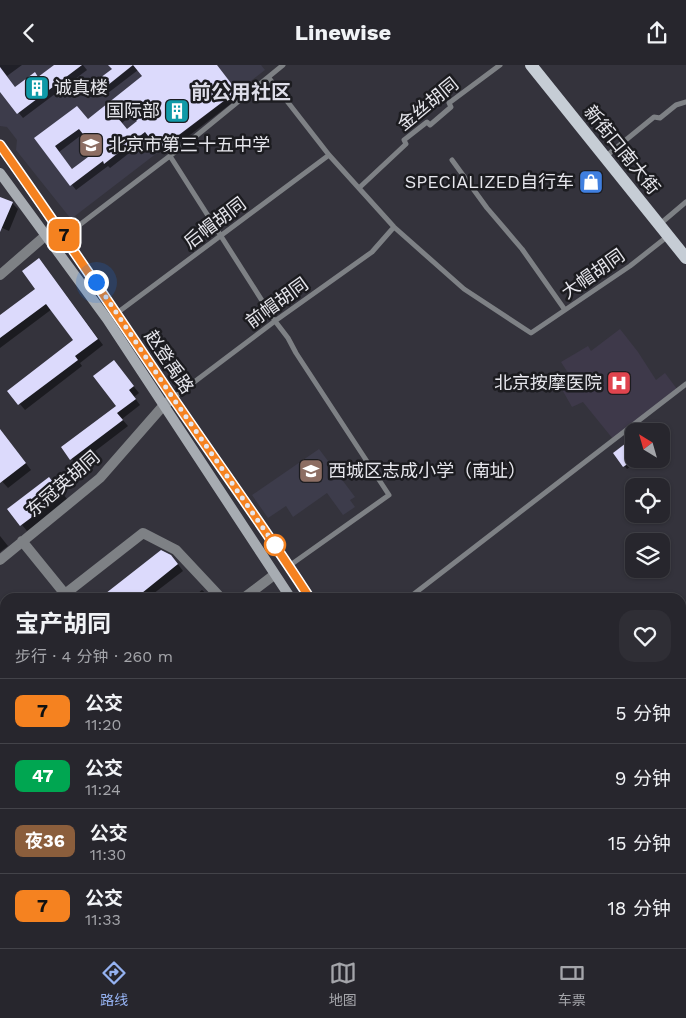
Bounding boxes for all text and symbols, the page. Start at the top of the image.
icon: back [15,19,43,47]
icon: share [643,19,671,47]
text: Linewise [295,20,391,45]
street label: 金丝胡同 [393,73,462,134]
building icon: 诚真楼 [24,75,50,101]
place label: 诚真楼 [54,77,108,98]
district label: 前公用社区 [191,80,291,104]
building icon: 国际部 [164,98,190,124]
place label: 国际部 [106,100,160,121]
street label: 新街口南大街 [580,101,665,198]
school or university icon: 北京市第三十五中学 [78,132,104,158]
place label: 北京市第三十五中学 [108,134,270,155]
shop icon: SPECIALIZED自行车 [578,169,604,195]
place label: SPECIALIZED自行车 [405,171,574,192]
street label: 后帽胡同 [180,193,250,253]
line badge: 7 [48,219,80,251]
text: 7 [59,224,69,245]
street label: 大帽胡同 [557,244,628,303]
your location [84,270,109,295]
street label: 前帽胡同 [241,273,312,332]
street label: 赵登禹路 [141,326,198,397]
hospital icon: 北京按摩医院 [606,370,632,396]
place label: 北京按摩医院 [494,372,602,393]
north arrow [625,423,670,467]
map controls [625,423,670,578]
street label: 东冠英胡同 [22,446,104,521]
school or university icon: 西城区志成小学（南址） [298,458,324,484]
place label: 西城区志成小学（南址） [328,460,526,481]
button: locate [625,478,670,523]
button: layers [625,533,670,578]
unlabelled marker [264,534,286,556]
text: 宝产胡同 [15,610,111,638]
button: heart [619,610,671,662]
text: 步行 · 4 分钟 · 260 m [15,647,173,666]
text: 公交 [85,692,123,715]
text: 7 [37,700,48,721]
text: 5 分钟 [615,702,671,725]
text: 11:20 [85,715,122,734]
text: 公交 [85,757,123,780]
text: 47 [32,765,53,786]
text: 9 分钟 [615,767,671,790]
text: 11:24 [85,780,121,799]
text: 公交 [90,822,128,845]
text: 夜36 [25,830,65,851]
text: 15 分钟 [608,832,671,855]
text: 11:30 [90,845,126,864]
text: 公交 [85,887,123,910]
text: 7 [37,895,48,916]
text: 18 分钟 [607,897,671,920]
text: 11:33 [85,910,121,929]
tab: 路线 [100,959,128,1009]
tab: 地图 [329,959,357,1009]
tab: 车票 [558,959,586,1009]

